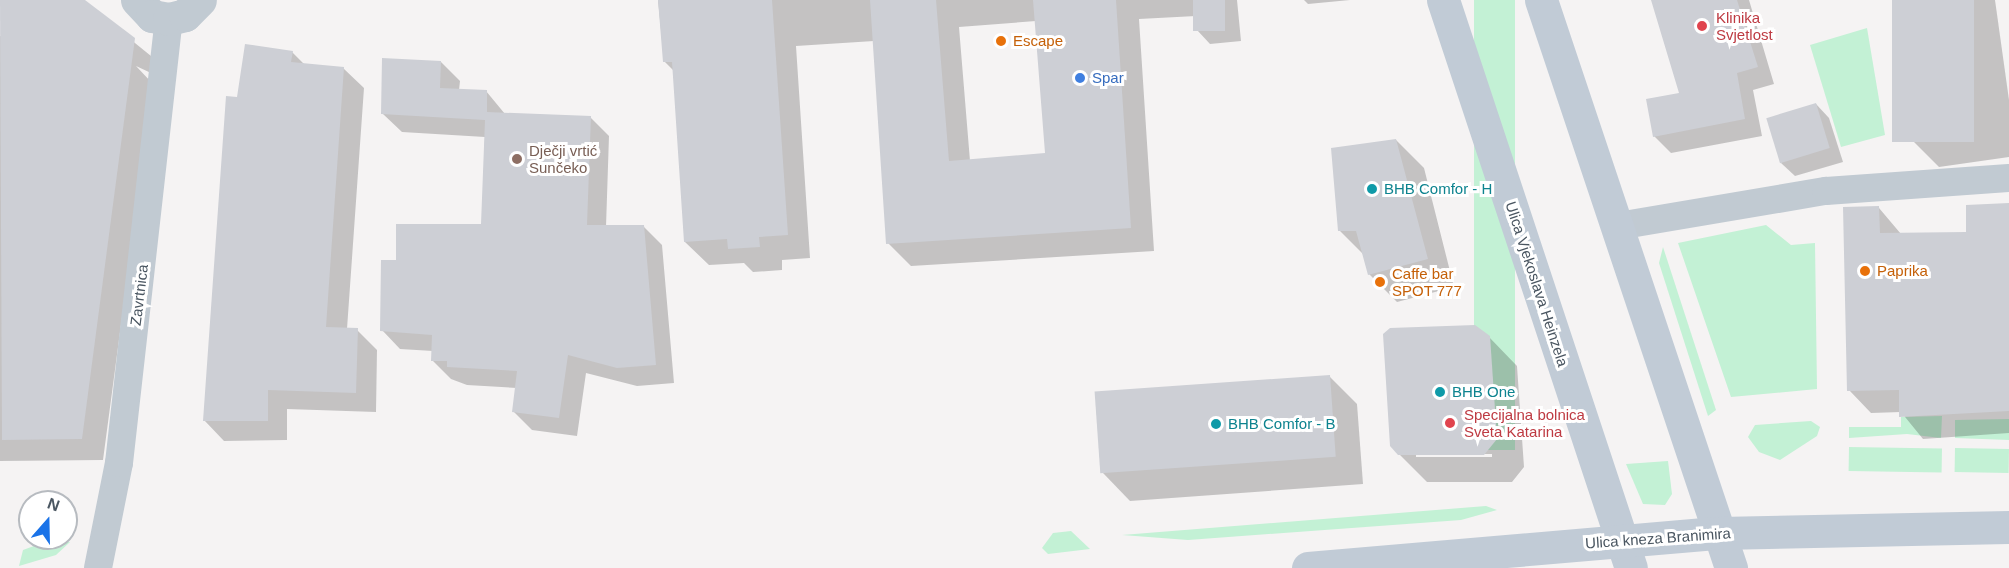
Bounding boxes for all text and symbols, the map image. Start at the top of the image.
place label: Klinika Svjetlost [1716,8,1773,43]
marker: Klinika Svjetlost [1693,17,1711,35]
place label: Escape [1013,32,1063,50]
marker: Escape [994,34,1008,48]
place label: Spar [1092,69,1124,87]
marker: Spar [1073,71,1087,85]
place label: Dječji vrtić Sunčeko [529,141,597,176]
marker: Dječji vrtić Sunčeko [510,152,524,166]
place label: BHB Comfor - H [1384,180,1492,198]
marker: BHB Comfor - H [1365,182,1379,196]
street label: Ulica Vjekoslava Heinzela [1502,199,1572,369]
place label: Paprika [1877,262,1928,280]
street label: Zavrtnica [126,263,152,327]
place label: Caffe bar SPOT 777 [1392,264,1462,299]
marker: Paprika [1858,264,1872,278]
marker: Caffe bar SPOT 777 [1373,275,1387,289]
place label: BHB One [1452,383,1515,401]
marker: BHB One [1433,385,1447,399]
place label: Specijalna bolnica Sveta Katarina [1464,405,1585,440]
marker: Specijalna bolnica Sveta Katarina [1441,414,1459,432]
place label: BHB Comfor - B [1228,415,1336,433]
marker: BHB Comfor - B [1209,417,1223,431]
north arrow [18,490,78,550]
text: N [45,495,62,514]
street label: Ulica kneza Branimira [1585,524,1731,552]

